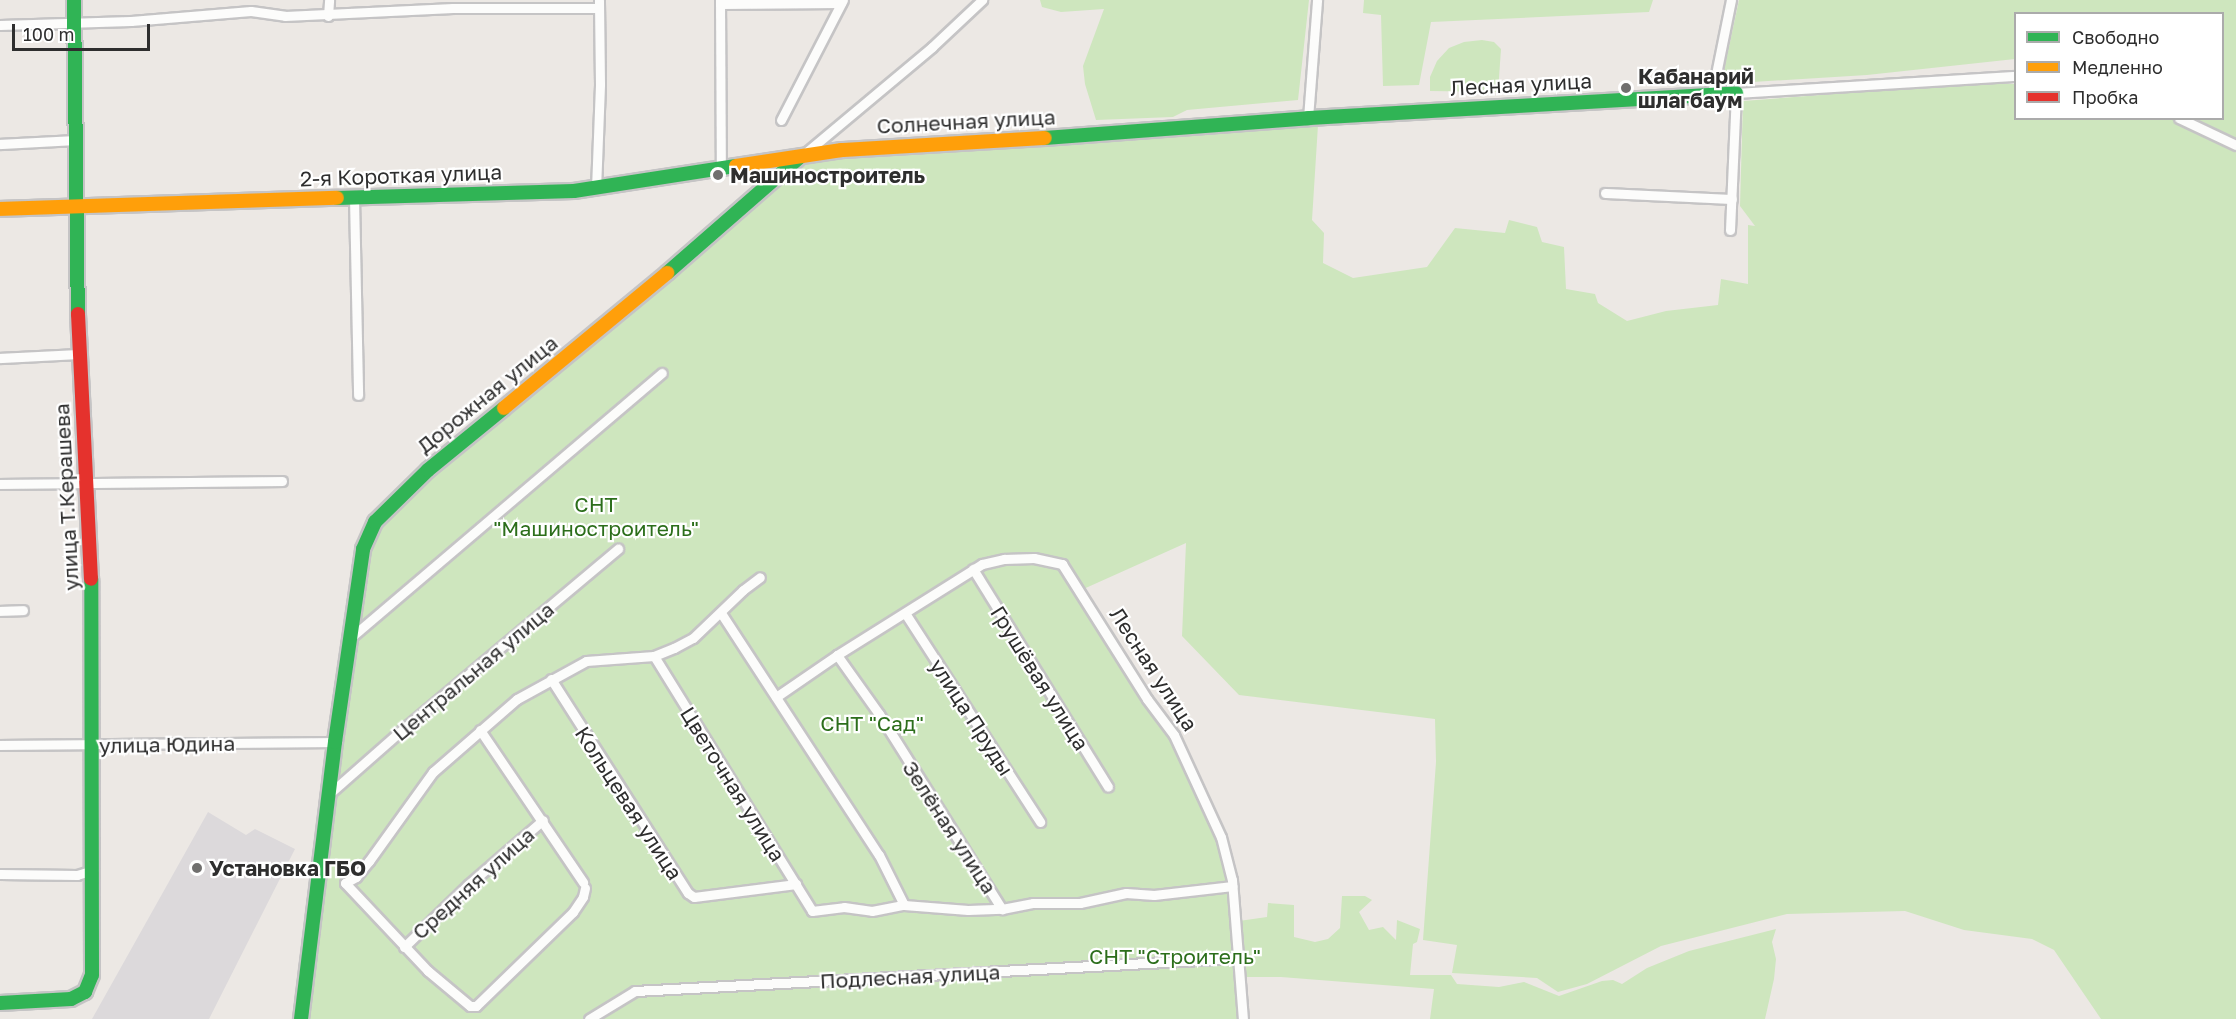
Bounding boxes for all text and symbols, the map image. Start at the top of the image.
scale bar [15,12,153,50]
legend [2014,12,2224,120]
text: 100 m [23,23,74,45]
text: Свободно [2072,26,2159,48]
text: Медленно [2072,56,2163,78]
place label: Кабанарий шлагбаум [1638,63,1754,113]
street label: Лесная улица [1449,68,1593,100]
marker: Кабанарий шлагбаум [1619,81,1633,95]
text: Пробка [2072,86,2138,108]
street label: Солнечная улица [876,104,1056,138]
street label: 2-я Короткая улица [299,159,503,191]
place label: Машиностроитель [730,162,925,188]
marker: Машиностроитель [711,168,725,182]
street label: Дорожная улица [412,330,562,458]
street label: улица Т.Керашева [49,403,83,591]
park label: СНТ "Машиностроитель" [493,491,699,541]
street label: Центральная улица [387,596,559,746]
street label: Грушёвая улица [985,601,1095,755]
street label: Лесная улица [1105,603,1203,735]
street label: улица Пруды [925,654,1019,780]
street label: Цветочная улица [675,702,791,866]
park label: СНТ "Сад" [820,710,924,736]
street label: Кольцевая улица [570,722,688,884]
street label: улица Юдина [99,730,235,758]
street label: Зелёная улица [898,756,1002,898]
street label: Средняя улица [407,822,539,944]
place label: Установка ГБО [209,855,366,881]
marker: Установка ГБО [190,861,204,875]
park label: СНТ "Строитель" [1089,943,1261,969]
street label: Подлесная улица [819,959,1001,993]

